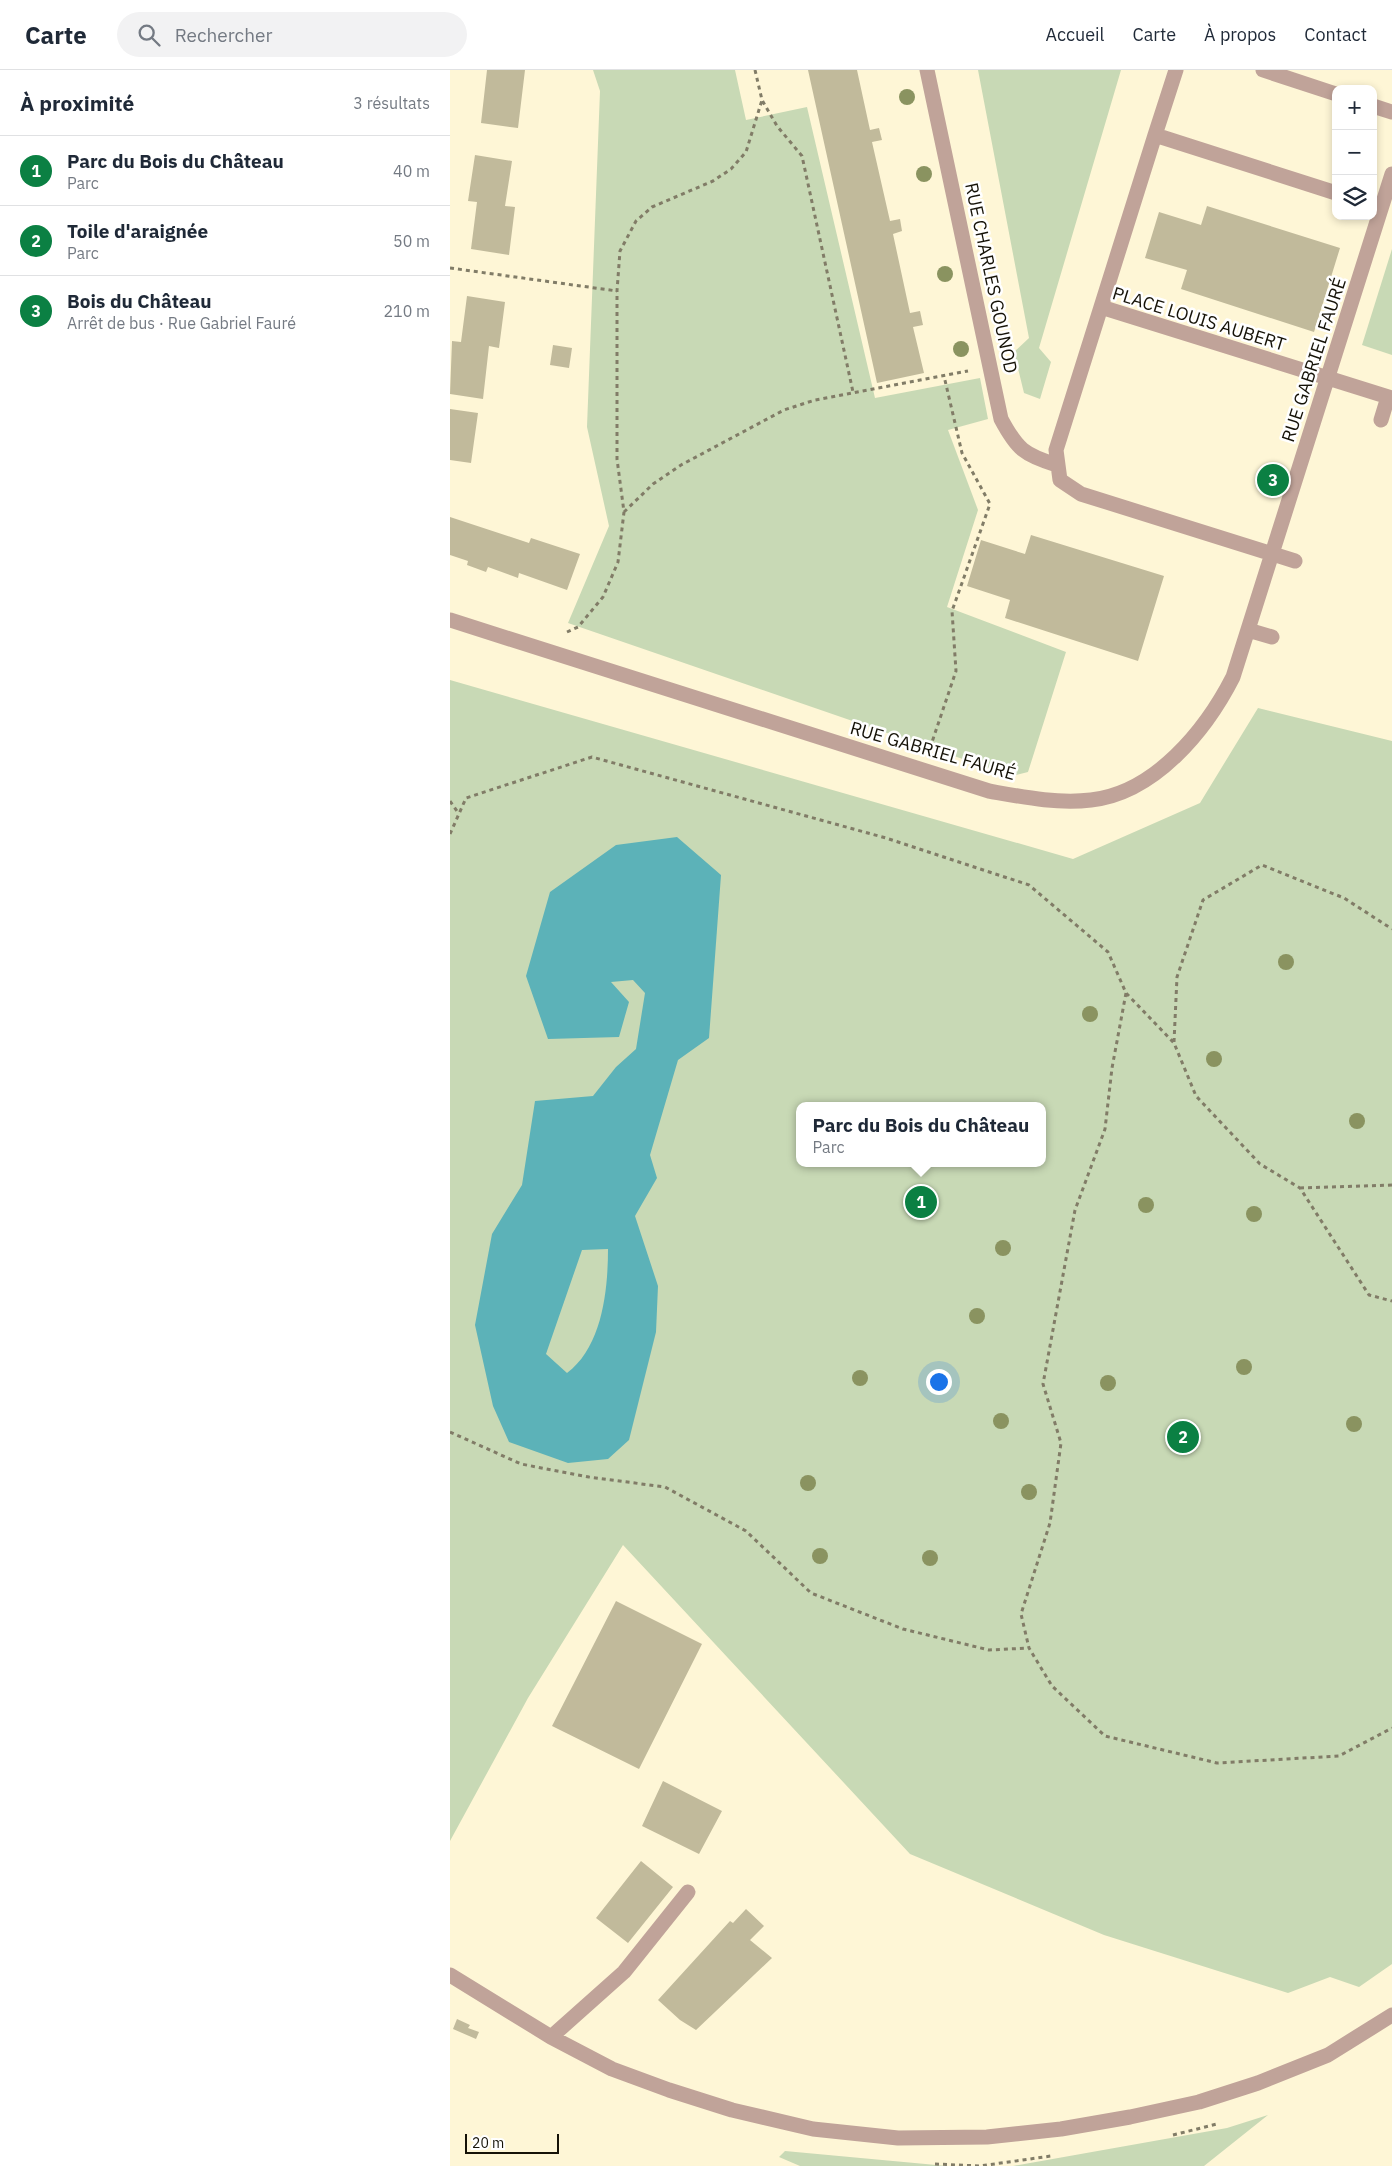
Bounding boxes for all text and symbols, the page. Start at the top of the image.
search box [117,12,467,57]
text: Carte [25,19,87,51]
icon: search [135,21,163,49]
text: Rechercher [175,23,272,47]
text: Accueil [1045,23,1104,46]
text: Carte [1132,23,1176,46]
text: À propos [1204,23,1276,46]
text: Contact [1304,23,1367,46]
map controls [1332,85,1377,220]
button: + [1332,85,1377,130]
text: À proximité [20,89,134,117]
text: 3 résultats [353,93,430,113]
button: − [1332,130,1377,175]
text: Parc du Bois du Château [67,149,284,173]
text: 1 [31,161,41,181]
text: 40 m [393,161,430,181]
text: Parc [67,173,99,193]
button: layers [1332,175,1377,220]
street label: RUE CHARLES GOUNOD [960,180,1023,375]
text: Toile d'araignée [67,219,208,243]
text: 2 [31,231,41,251]
text: 50 m [393,231,430,251]
text: Parc [67,243,99,263]
street label: RUE GABRIEL FAURÉ [1276,275,1351,445]
street label: PLACE LOUIS AUBERT [1110,281,1289,356]
text: Bois du Château [67,289,212,313]
text: 3 [31,301,41,321]
text: 210 m [383,301,430,321]
text: Arrêt de bus · Rue Gabriel Fauré [67,313,296,333]
pin: 3 [1257,461,1289,499]
street label: RUE GABRIEL FAURÉ [848,716,1019,785]
popup [796,1102,1046,1167]
text: Parc du Bois du Château [813,1113,1029,1137]
text: Parc [813,1137,844,1157]
pin: 1 [905,1183,937,1221]
your location [926,1369,952,1395]
pin: 2 [1167,1418,1199,1456]
scale bar [465,2131,559,2154]
text: 20 m [472,2134,504,2152]

